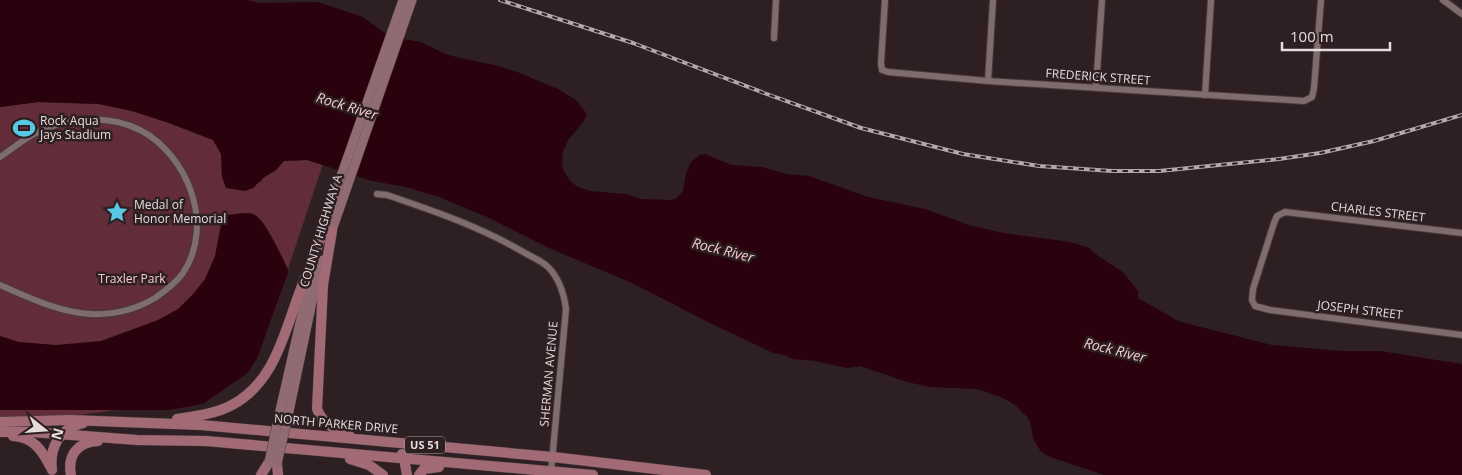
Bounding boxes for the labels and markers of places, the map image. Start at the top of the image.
place label: Rock Aqua Jays Stadium [39,112,111,143]
sports icon: Rock Aqua Jays Stadium [11,115,37,141]
place label: Medal of Honor Memorial [134,196,226,227]
place icon: Medal of Honor Memorial [104,199,130,225]

